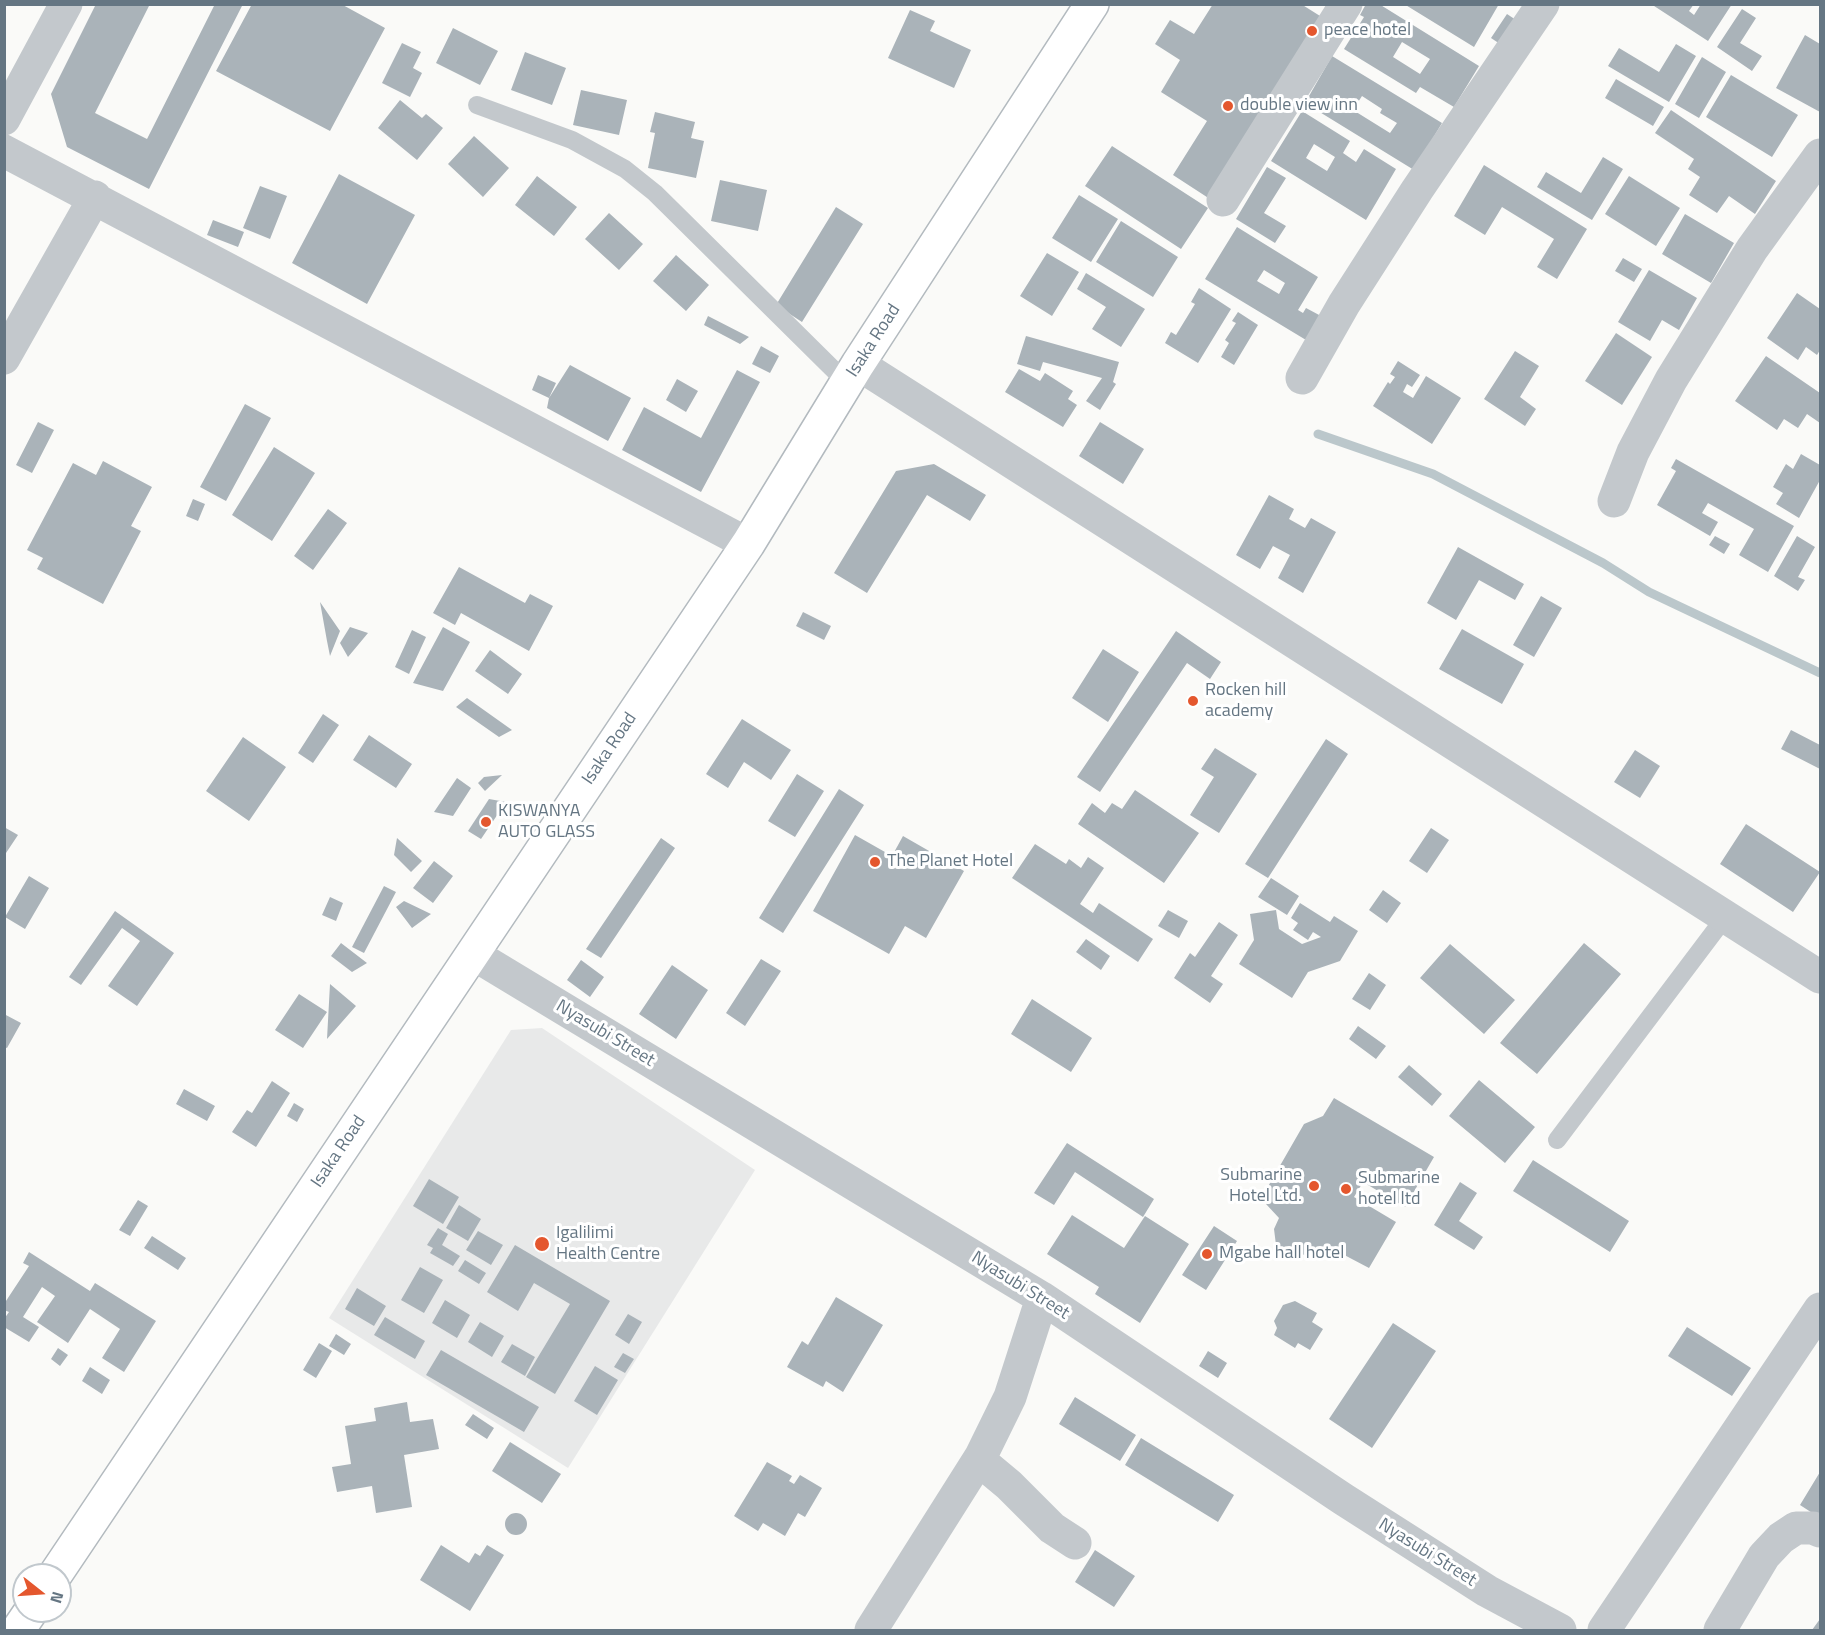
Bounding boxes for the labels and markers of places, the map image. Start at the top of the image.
place label: peace hotel [1324,20,1411,42]
marker: peace hotel [1305,24,1319,38]
place label: double view inn [1240,95,1358,117]
marker: double view inn [1221,99,1235,113]
place label: Rocken hill academy [1205,680,1286,722]
marker: Rocken hill academy [1186,694,1200,708]
place label: KISWANYA AUTO GLASS [498,801,595,844]
marker: KISWANYA AUTO GLASS [479,815,493,829]
place label: The Planet Hotel [887,851,1013,873]
marker: The Planet Hotel [868,855,882,869]
place label: Submarine Hotel Ltd. [1220,1165,1302,1208]
place label: Submarine hotel ltd [1358,1168,1440,1210]
marker: Submarine Hotel Ltd. [1307,1179,1321,1193]
marker: Submarine hotel ltd [1339,1182,1353,1196]
place label: Igalilimi Health Centre [556,1223,660,1266]
marker: Igalilimi Health Centre [533,1235,551,1253]
place label: Mgabe hall hotel [1219,1243,1344,1265]
marker: Mgabe hall hotel [1200,1247,1214,1261]

